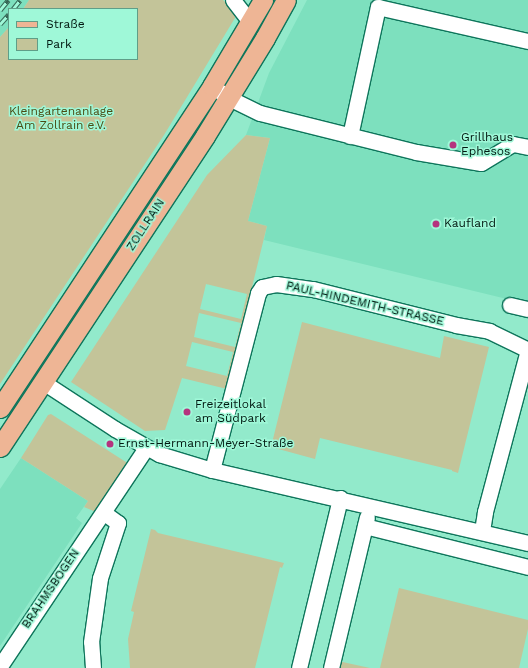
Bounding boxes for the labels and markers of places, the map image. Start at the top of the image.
place label: Grillhaus Ephesos [461,131,513,159]
marker: Grillhaus Ephesos [448,140,458,150]
place label: Kaufland [444,217,496,231]
marker: Kaufland [431,219,441,229]
place label: Freizeitlokal am Südpark [195,398,266,426]
marker: Freizeitlokal am Südpark [182,407,192,417]
place label: Ernst-Hermann-Meyer-Straße [118,437,293,451]
marker: Ernst-Hermann-Meyer-Straße [105,439,115,449]

